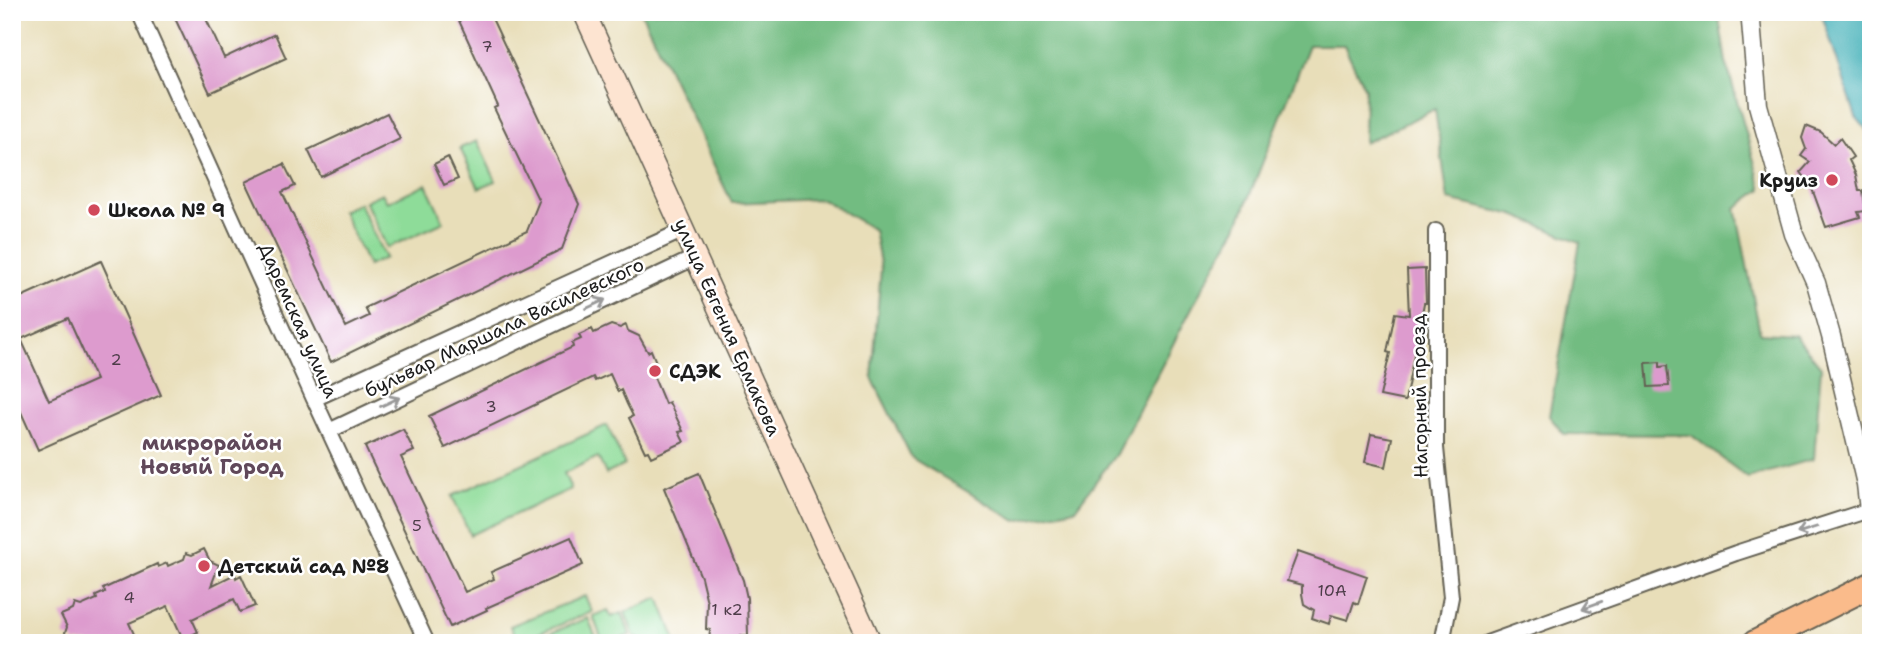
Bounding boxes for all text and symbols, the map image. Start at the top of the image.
house number: 7 [481,36,493,57]
place label: Круиз [1759,168,1818,193]
marker: Круиз [1824,172,1840,188]
place label: Школа № 9 [108,198,225,223]
marker: Школа № 9 [86,202,102,218]
street label: улица Евгения Ермакова [668,214,787,440]
street label: Даремская улица [253,239,344,402]
street label: бульвар Маршала Василевского [361,252,648,403]
one-way arrow [585,297,606,311]
street label: Нагорный проезд [1406,314,1433,478]
house number: 2 [110,349,122,370]
place label: СДЭК [669,359,721,384]
marker: СДЭК [647,363,663,379]
one-way arrow [379,395,400,408]
house number: 3 [485,396,497,417]
district label: микрорайон Новый Город [140,429,284,481]
house number: 5 [412,515,422,536]
one-way arrow [1796,525,1818,537]
place label: Детский сад №8 [218,554,389,579]
marker: Детский сад №8 [196,558,212,574]
house number: 10А [1317,580,1347,601]
house number: 4 [123,587,135,608]
house number: 1 к2 [711,599,743,620]
one-way arrow [1581,600,1603,612]

